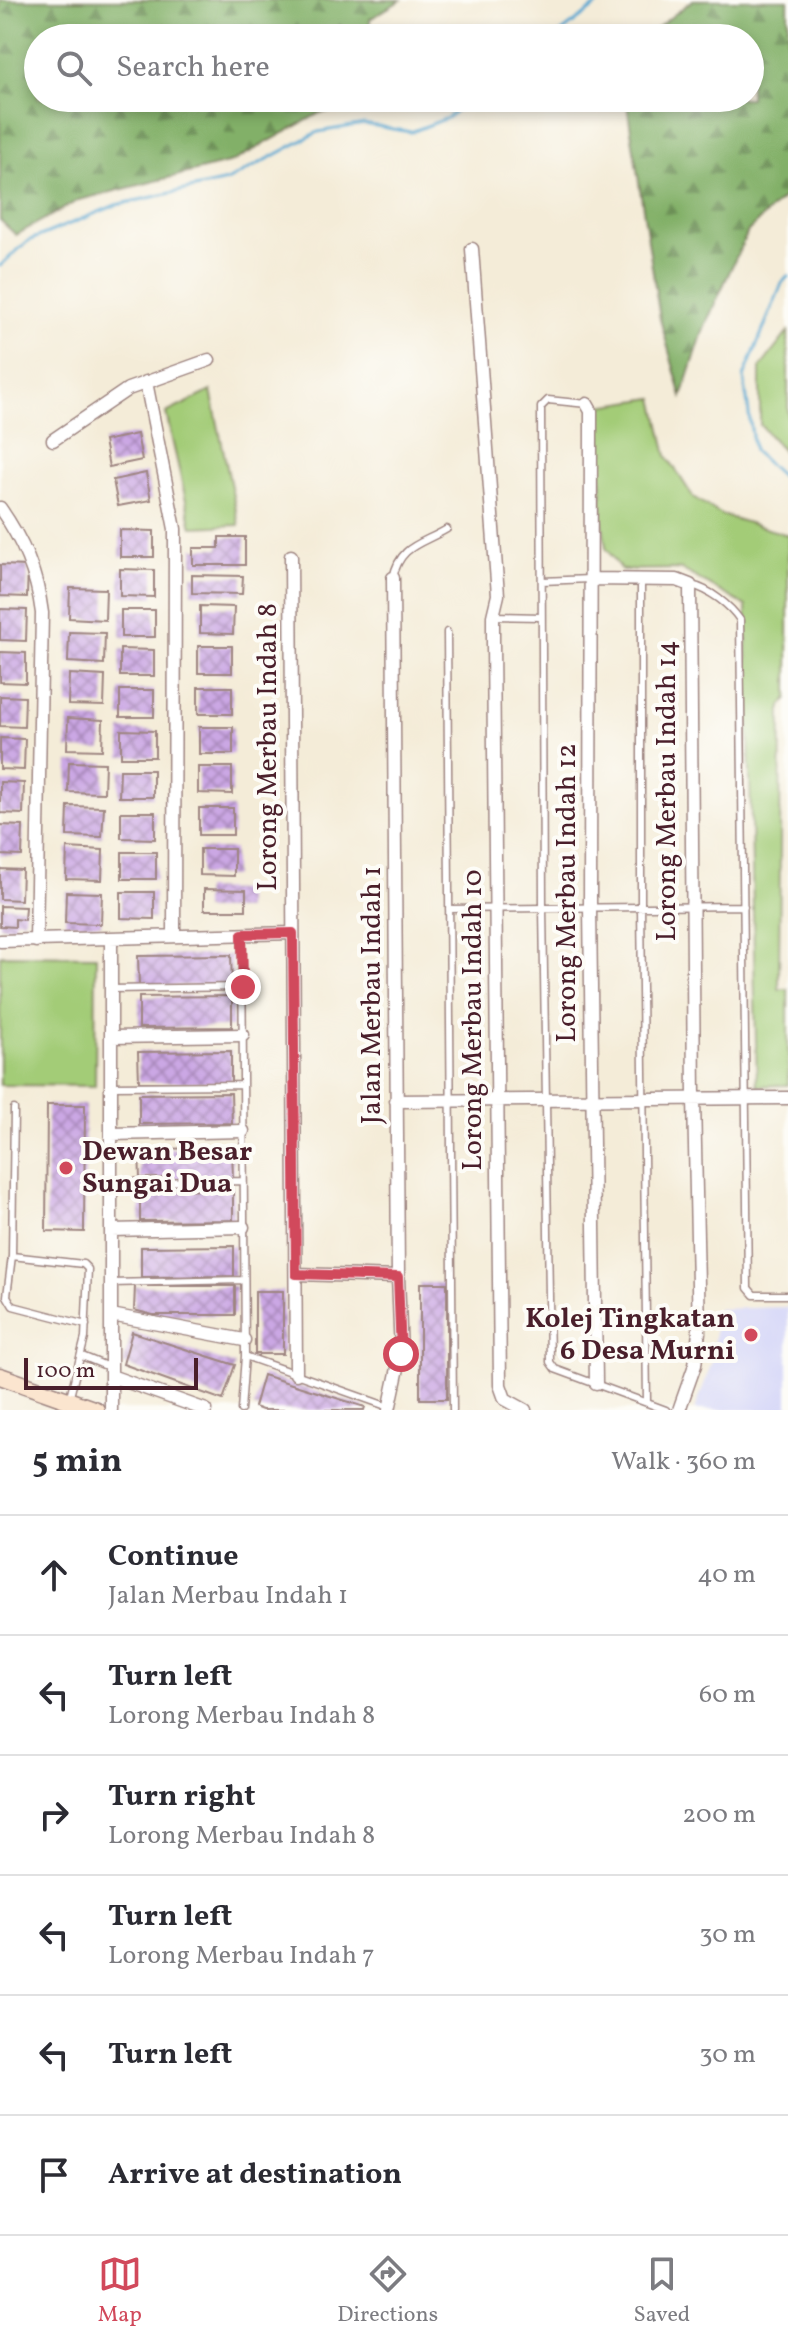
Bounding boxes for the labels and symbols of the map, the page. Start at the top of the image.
street label: Lorong Merbau Indah 8 [249,603,288,891]
street label: Lorong Merbau Indah 14 [648,640,687,942]
street label: Lorong Merbau Indah 12 [548,743,587,1043]
street label: Jalan Merbau Indah 1 [353,866,392,1124]
street label: Lorong Merbau Indah 10 [454,869,493,1171]
route end [225,969,261,1005]
place label: Dewan Besar Sungai Dua [82,1133,252,1204]
marker: Dewan Besar Sungai Dua [57,1159,75,1177]
place label: Kolej Tingkatan 6 Desa Murni [525,1300,735,1371]
marker: Kolej Tingkatan 6 Desa Murni [742,1326,760,1344]
route start [383,1336,419,1372]
scale bar [24,1354,198,1390]

